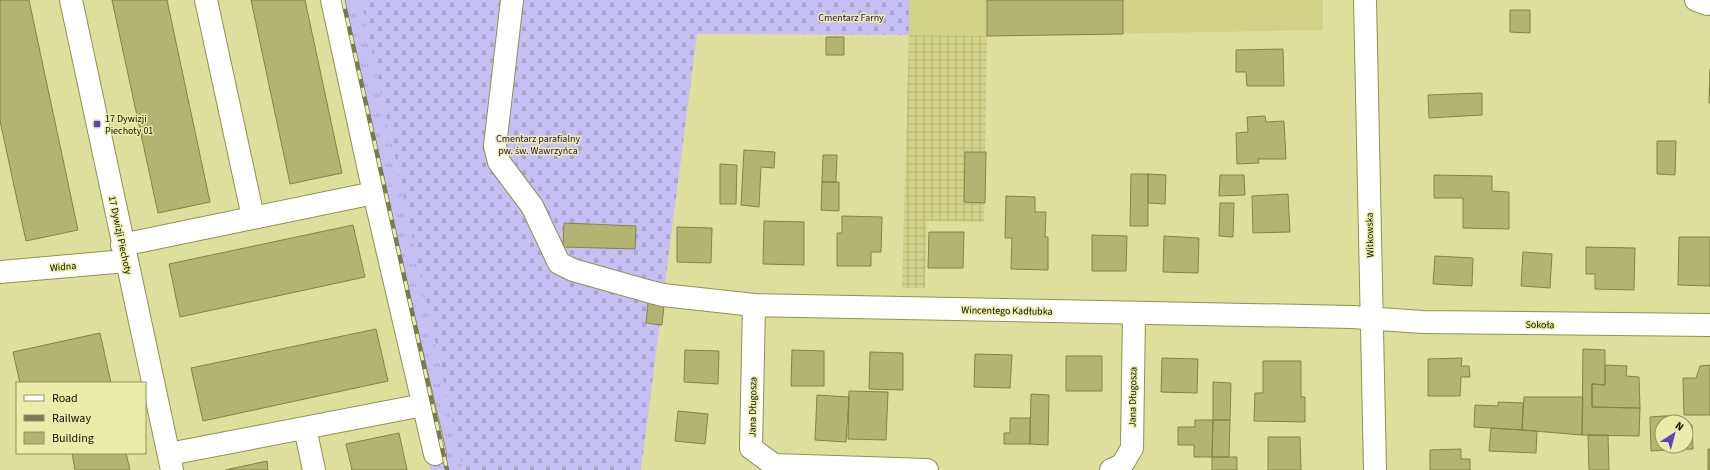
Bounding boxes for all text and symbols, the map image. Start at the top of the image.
park label: Cmentarz Farny [818,11,884,25]
place label: 17 Dywizji Piechoty 01 [105,112,153,138]
marker: 17 Dywizji Piechoty 01 [92,119,102,129]
park label: Cmentarz parafialny pw. św. Wawrzyńca [496,132,580,158]
street label: 17 Dywizji Piechoty [105,195,135,276]
street label: Witkowska [1363,212,1377,258]
street label: Widna [49,259,77,275]
street label: Wincentego Kadłubka [961,303,1053,319]
street label: Sokoła [1525,318,1555,332]
street label: Jana Długosza [1125,367,1141,427]
street label: Jana Długosza [745,377,761,437]
legend [16,382,146,454]
text: Road [52,390,78,407]
text: Railway [52,410,91,427]
north arrow [1654,414,1694,454]
text: N [1672,418,1687,435]
text: Building [52,430,94,447]

